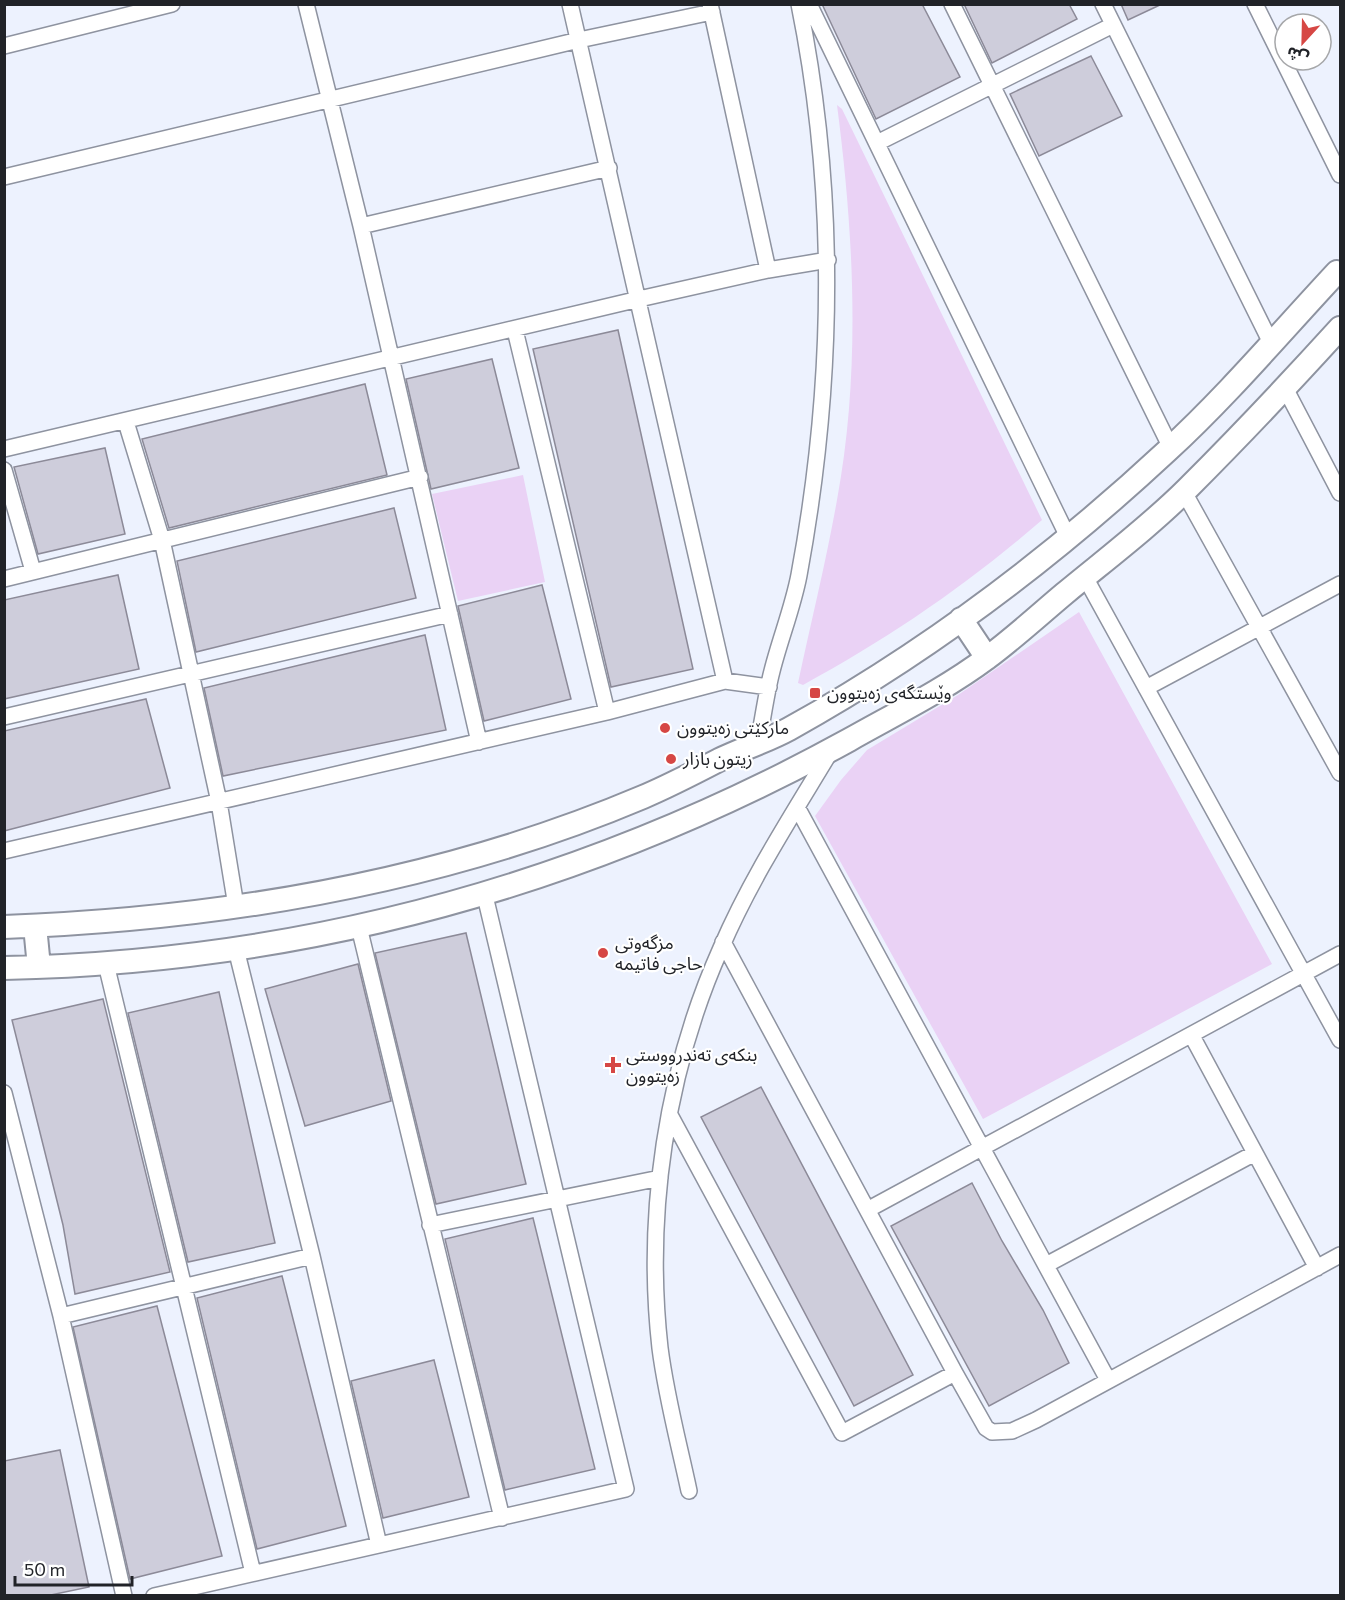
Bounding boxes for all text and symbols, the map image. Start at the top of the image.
north arrow [1273,12,1333,72]
text: ش [1283,43,1311,69]
place label: وێستگەی زەیتوون [827,681,952,704]
marker: وێستگەی زەیتوون [808,686,822,700]
place label: مارکێتی زەیتوون [677,716,789,739]
marker: مارکێتی زەیتوون [658,721,672,735]
place label: زيتون بازار [682,747,753,770]
marker: زيتون بازار [664,752,678,766]
place label: مزگەوتی حاجی فاتیمە [615,931,703,975]
marker: مزگەوتی حاجی فاتیمە [596,946,610,960]
place label: بنکەی تەندرووستی زەیتوون [626,1043,757,1087]
marker: بنکەی تەندرووستی زەیتوون [604,1056,622,1074]
scale bar [15,1549,132,1587]
text: 50 m [24,1558,65,1580]

